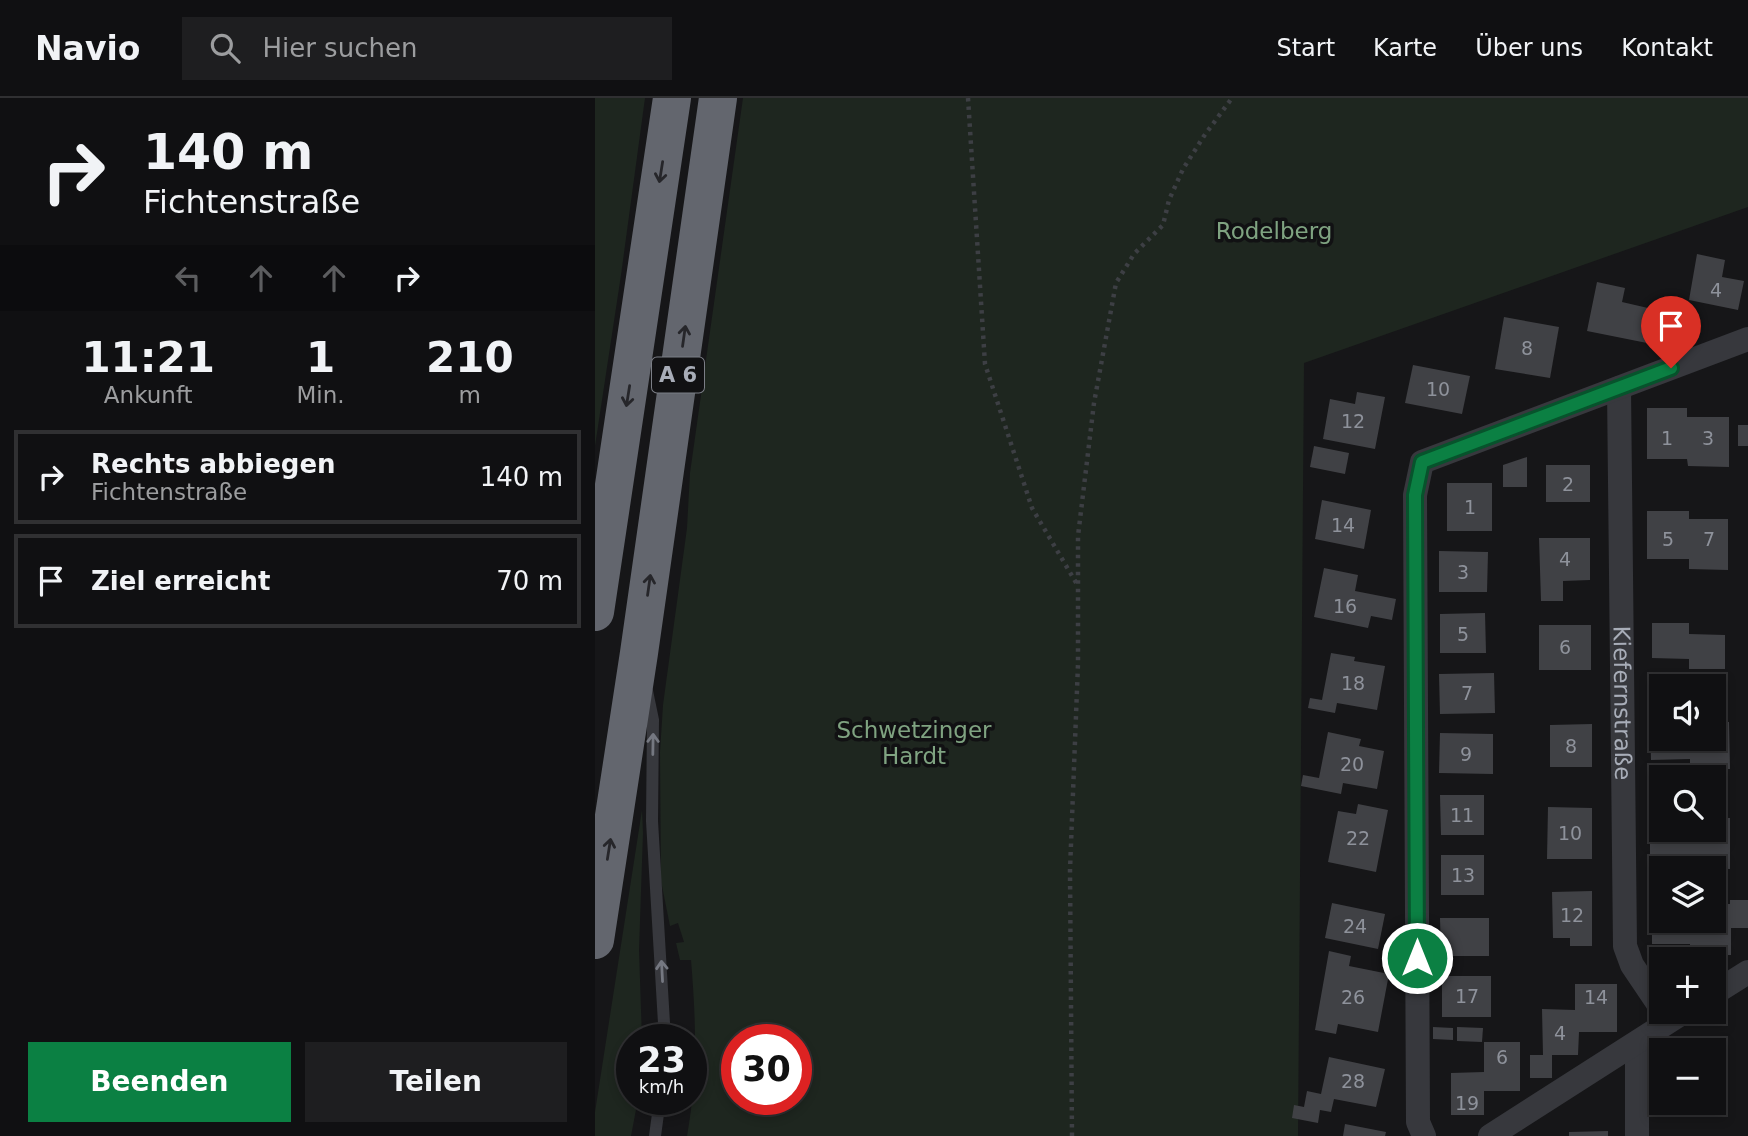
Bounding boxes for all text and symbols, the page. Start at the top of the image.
search box [182,17,672,80]
text: Navio [35,29,140,68]
icon: search [206,29,244,67]
text: Hier suchen [262,33,417,63]
text: Start [1276,34,1335,62]
text: Karte [1373,34,1437,62]
text: Über uns [1475,34,1583,62]
text: Kontakt [1621,34,1713,62]
text: 140 m [143,124,313,181]
icon: right [28,126,119,217]
one-way arrow [655,160,668,182]
text: Fichtenstraße [143,183,360,221]
park label: Rodelberg [1216,218,1332,244]
icon: left [169,259,207,297]
icon: ahead [242,259,280,297]
icon: ahead [315,259,353,297]
icon: right [388,259,426,297]
house number: 4 [1710,279,1722,301]
pin [1641,296,1701,368]
icon: arrive [1652,307,1690,345]
one-way arrow [678,325,691,348]
text: 11:21 [81,333,215,382]
text: 1 [306,333,335,382]
text: 210 [426,333,514,382]
house number: 8 [1521,337,1533,359]
road number: A 6 [652,358,704,392]
house number: 10 [1426,378,1450,400]
text: Ankunft [104,382,193,408]
text: Min. [296,382,345,408]
text: m [459,382,481,408]
one-way arrow [621,385,634,407]
house number: 12 [1341,410,1365,432]
house number: 1 [1661,427,1673,449]
house number: 3 [1702,427,1714,449]
text: Rechts abbiegen [91,449,336,479]
icon: right [32,458,70,496]
text: 140 m [480,462,563,492]
house number: 2 [1562,473,1574,495]
text: Fichtenstraße [91,479,247,505]
house number: 1 [1464,496,1476,518]
house number: 14 [1331,514,1355,536]
house number: 5 [1662,528,1674,550]
house number: 7 [1703,528,1715,550]
house number: 4 [1559,548,1571,570]
house number: 3 [1457,561,1469,583]
icon: arrive [32,562,70,600]
text: Ziel erreicht [91,566,271,596]
text: 70 m [496,566,563,596]
one-way arrow [643,575,656,597]
house number: 16 [1333,595,1357,617]
house number: 5 [1457,623,1469,645]
street label: Kiefernstraße [1609,625,1636,781]
house number: 6 [1559,636,1571,658]
house number: 18 [1341,672,1365,694]
map controls [1649,674,1726,1115]
button: sound [1649,674,1726,751]
house number: 7 [1461,682,1473,704]
park label: Schwetzinger Hardt [836,717,992,769]
one-way arrow [646,733,660,756]
house number: 8 [1565,735,1577,757]
house number: 9 [1460,743,1472,765]
house number: 20 [1340,753,1364,775]
button: search [1649,765,1726,842]
house number: 11 [1450,804,1474,826]
house number: 10 [1558,822,1582,844]
house number: 22 [1346,827,1370,849]
one-way arrow [603,838,616,861]
button: layers [1649,856,1726,933]
house number: 13 [1451,864,1475,886]
house number: 12 [1560,904,1584,926]
house number: 24 [1343,915,1367,937]
position arrow [1380,921,1454,995]
button: + [1649,947,1726,1024]
one-way arrow [655,960,668,983]
house number: 17 [1455,985,1479,1007]
house number: 26 [1341,986,1365,1008]
house number: 14 [1584,986,1608,1008]
house number: 4 [1554,1022,1566,1044]
speed limit sign: 30 [721,1024,812,1115]
button: − [1649,1038,1726,1115]
text: 23 [637,1040,686,1080]
button: Beenden [28,1042,291,1122]
button: Teilen [305,1042,567,1122]
house number: 6 [1496,1046,1508,1068]
house number: 28 [1341,1070,1365,1092]
text: km/h [639,1076,684,1097]
house number: 19 [1455,1092,1479,1114]

